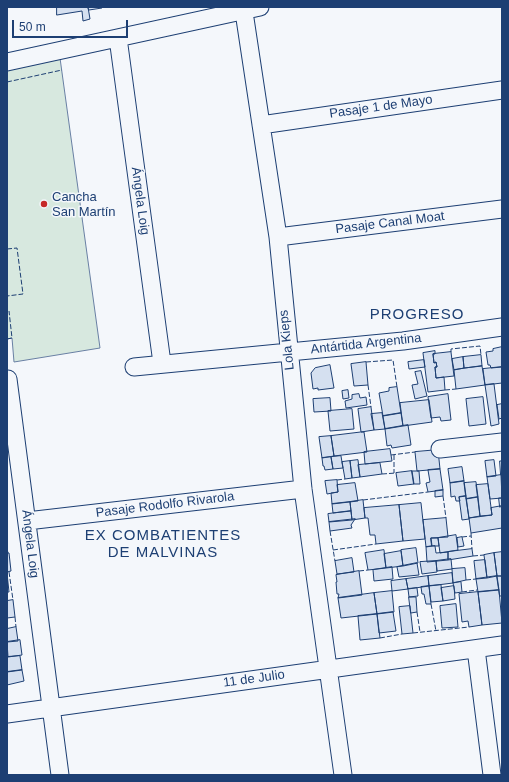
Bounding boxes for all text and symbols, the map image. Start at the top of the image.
scale bar [14,12,130,38]
text: 50 m [19,20,46,34]
street label: Pasaje 1 de Mayo [328,92,434,122]
street label: Ángela Loig [127,166,153,236]
place label: Cancha San Martín [52,189,116,220]
marker: Cancha San Martín [39,199,49,209]
street label: Pasaje Canal Moat [335,209,445,237]
district label: PROGRESO [370,306,464,324]
street label: Lola Kieps [276,309,298,371]
street label: Antártida Argentina [310,330,422,358]
street label: Pasaje Rodolfo Rivarola [95,489,235,521]
street label: Ángela Loig [18,509,42,579]
district label: EX COMBATIENTES DE MALVINAS [85,527,241,562]
street label: 11 de Julio [222,667,286,691]

